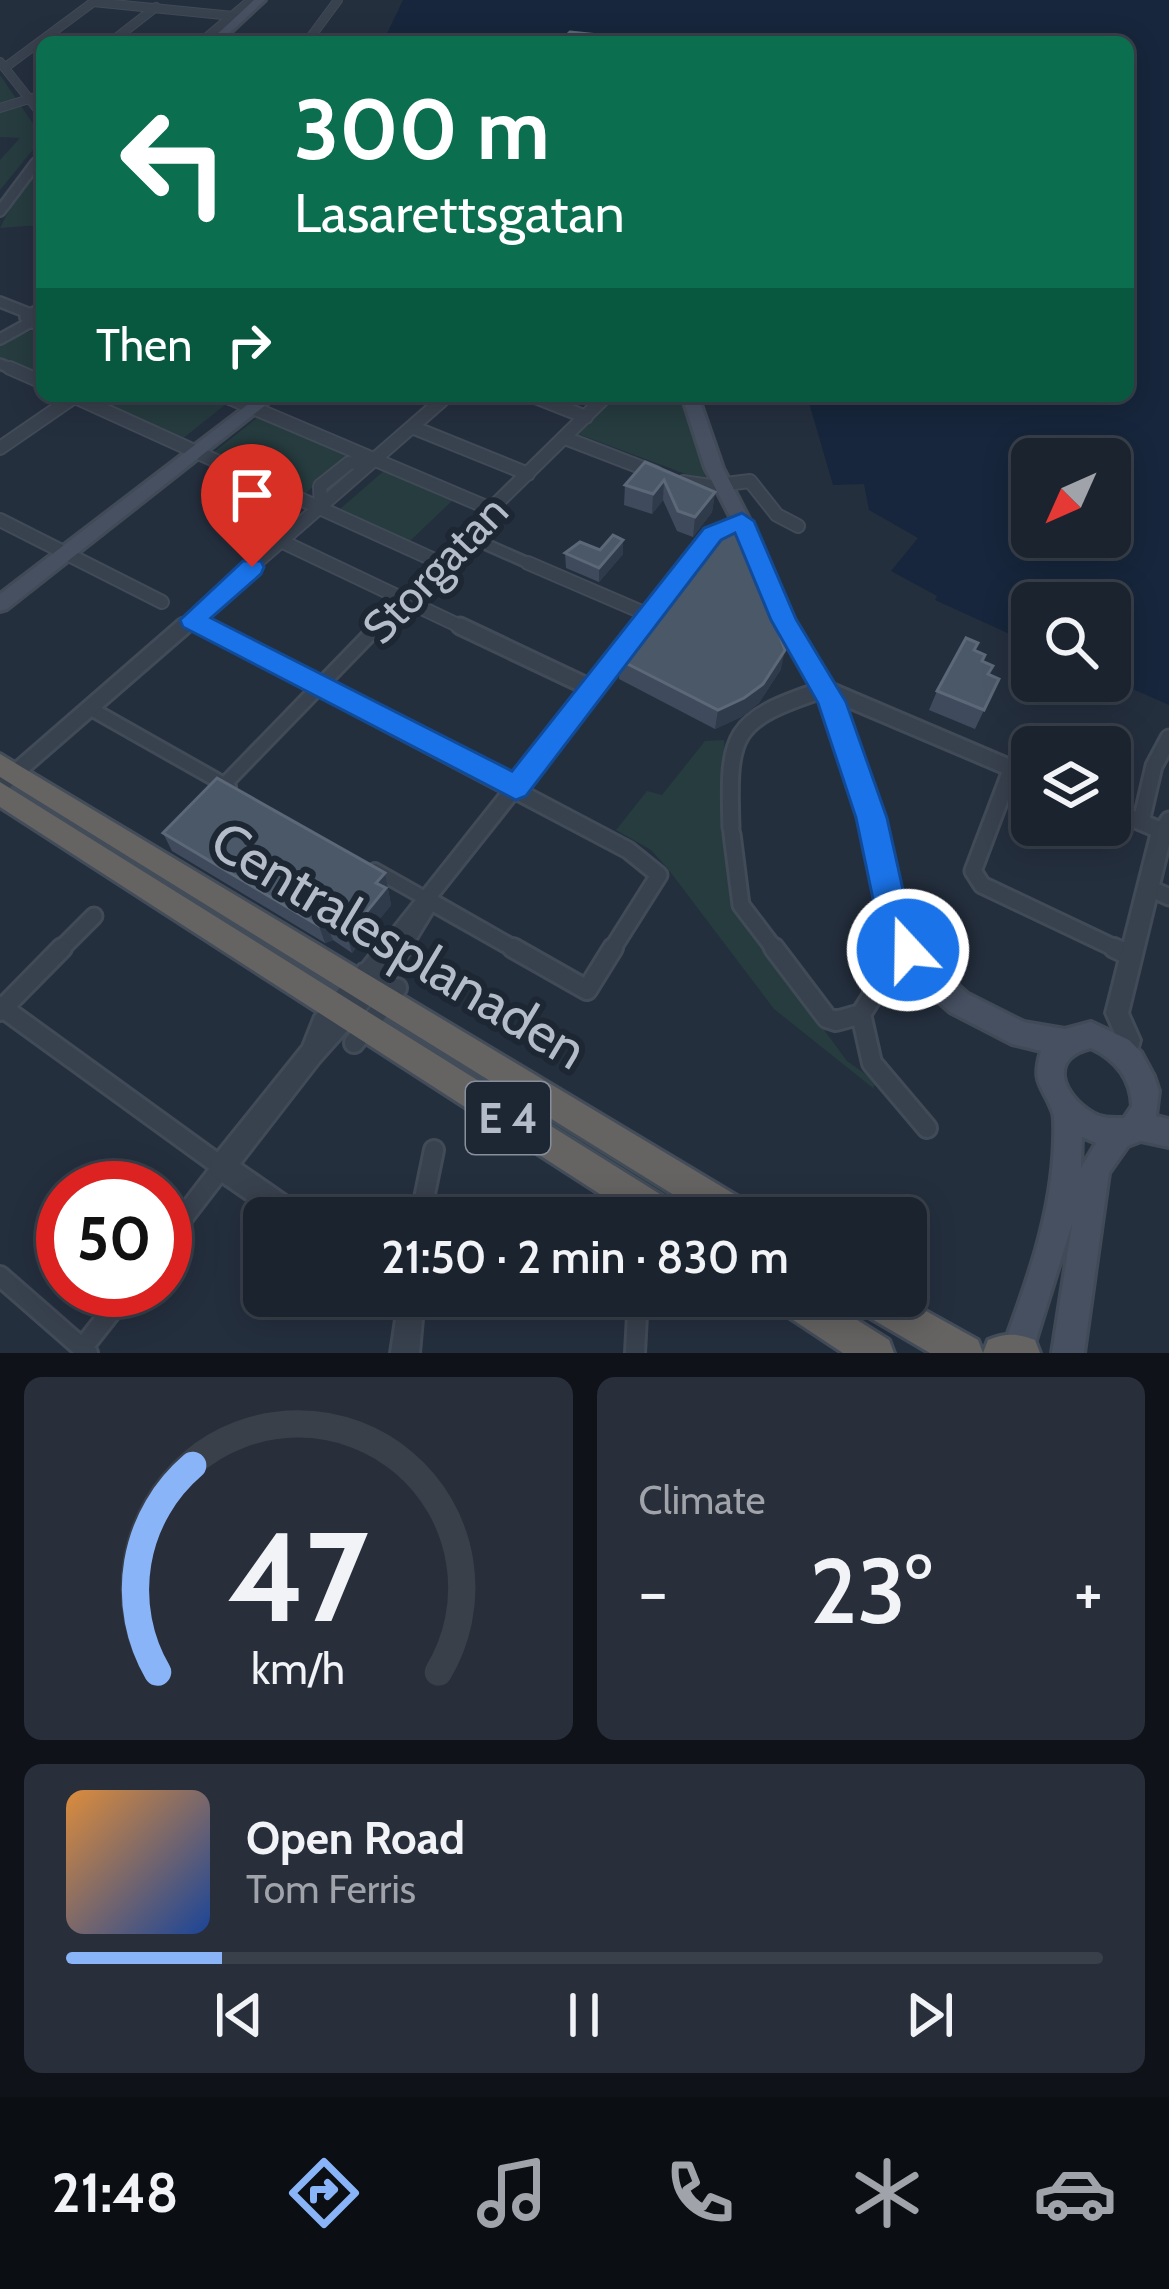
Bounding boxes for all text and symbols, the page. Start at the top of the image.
text: 300 m [294,78,550,180]
icon: left [96,84,252,240]
text: Lasarettsgatan [294,180,625,246]
icon: right [216,312,282,378]
text: Then [96,318,192,372]
north arrow [1011,438,1131,558]
map controls [1011,438,1131,846]
pin [201,444,303,567]
icon: arrive [219,462,285,528]
street label: Storgatan [351,484,519,654]
button: search [1011,582,1131,702]
button: layers [1011,726,1131,846]
street label: Centralesplanaden [199,807,599,1083]
position arrow [845,887,971,1013]
road number: E 4 [466,1082,550,1154]
speed limit sign: 50 [36,1161,192,1317]
text: 21:50 · 2 min · 830 m [381,1230,789,1284]
text: Climate [639,1476,765,1524]
text: 47 [228,1501,369,1652]
text: 23° [810,1536,932,1646]
text: − [639,1551,668,1632]
text: + [1074,1551,1103,1632]
text: km/h [251,1642,345,1694]
text: Open Road [246,1811,465,1865]
text: Tom Ferris [246,1865,416,1913]
icon: previous [206,1982,272,2048]
icon: pause [551,1982,617,2048]
icon: next [897,1982,963,2048]
icon: directions [282,2151,366,2235]
icon: music [470,2151,554,2235]
icon: phone [658,2151,742,2235]
icon: climate [845,2151,929,2235]
icon: car [1033,2151,1117,2235]
text: 21:48 [52,2160,179,2226]

